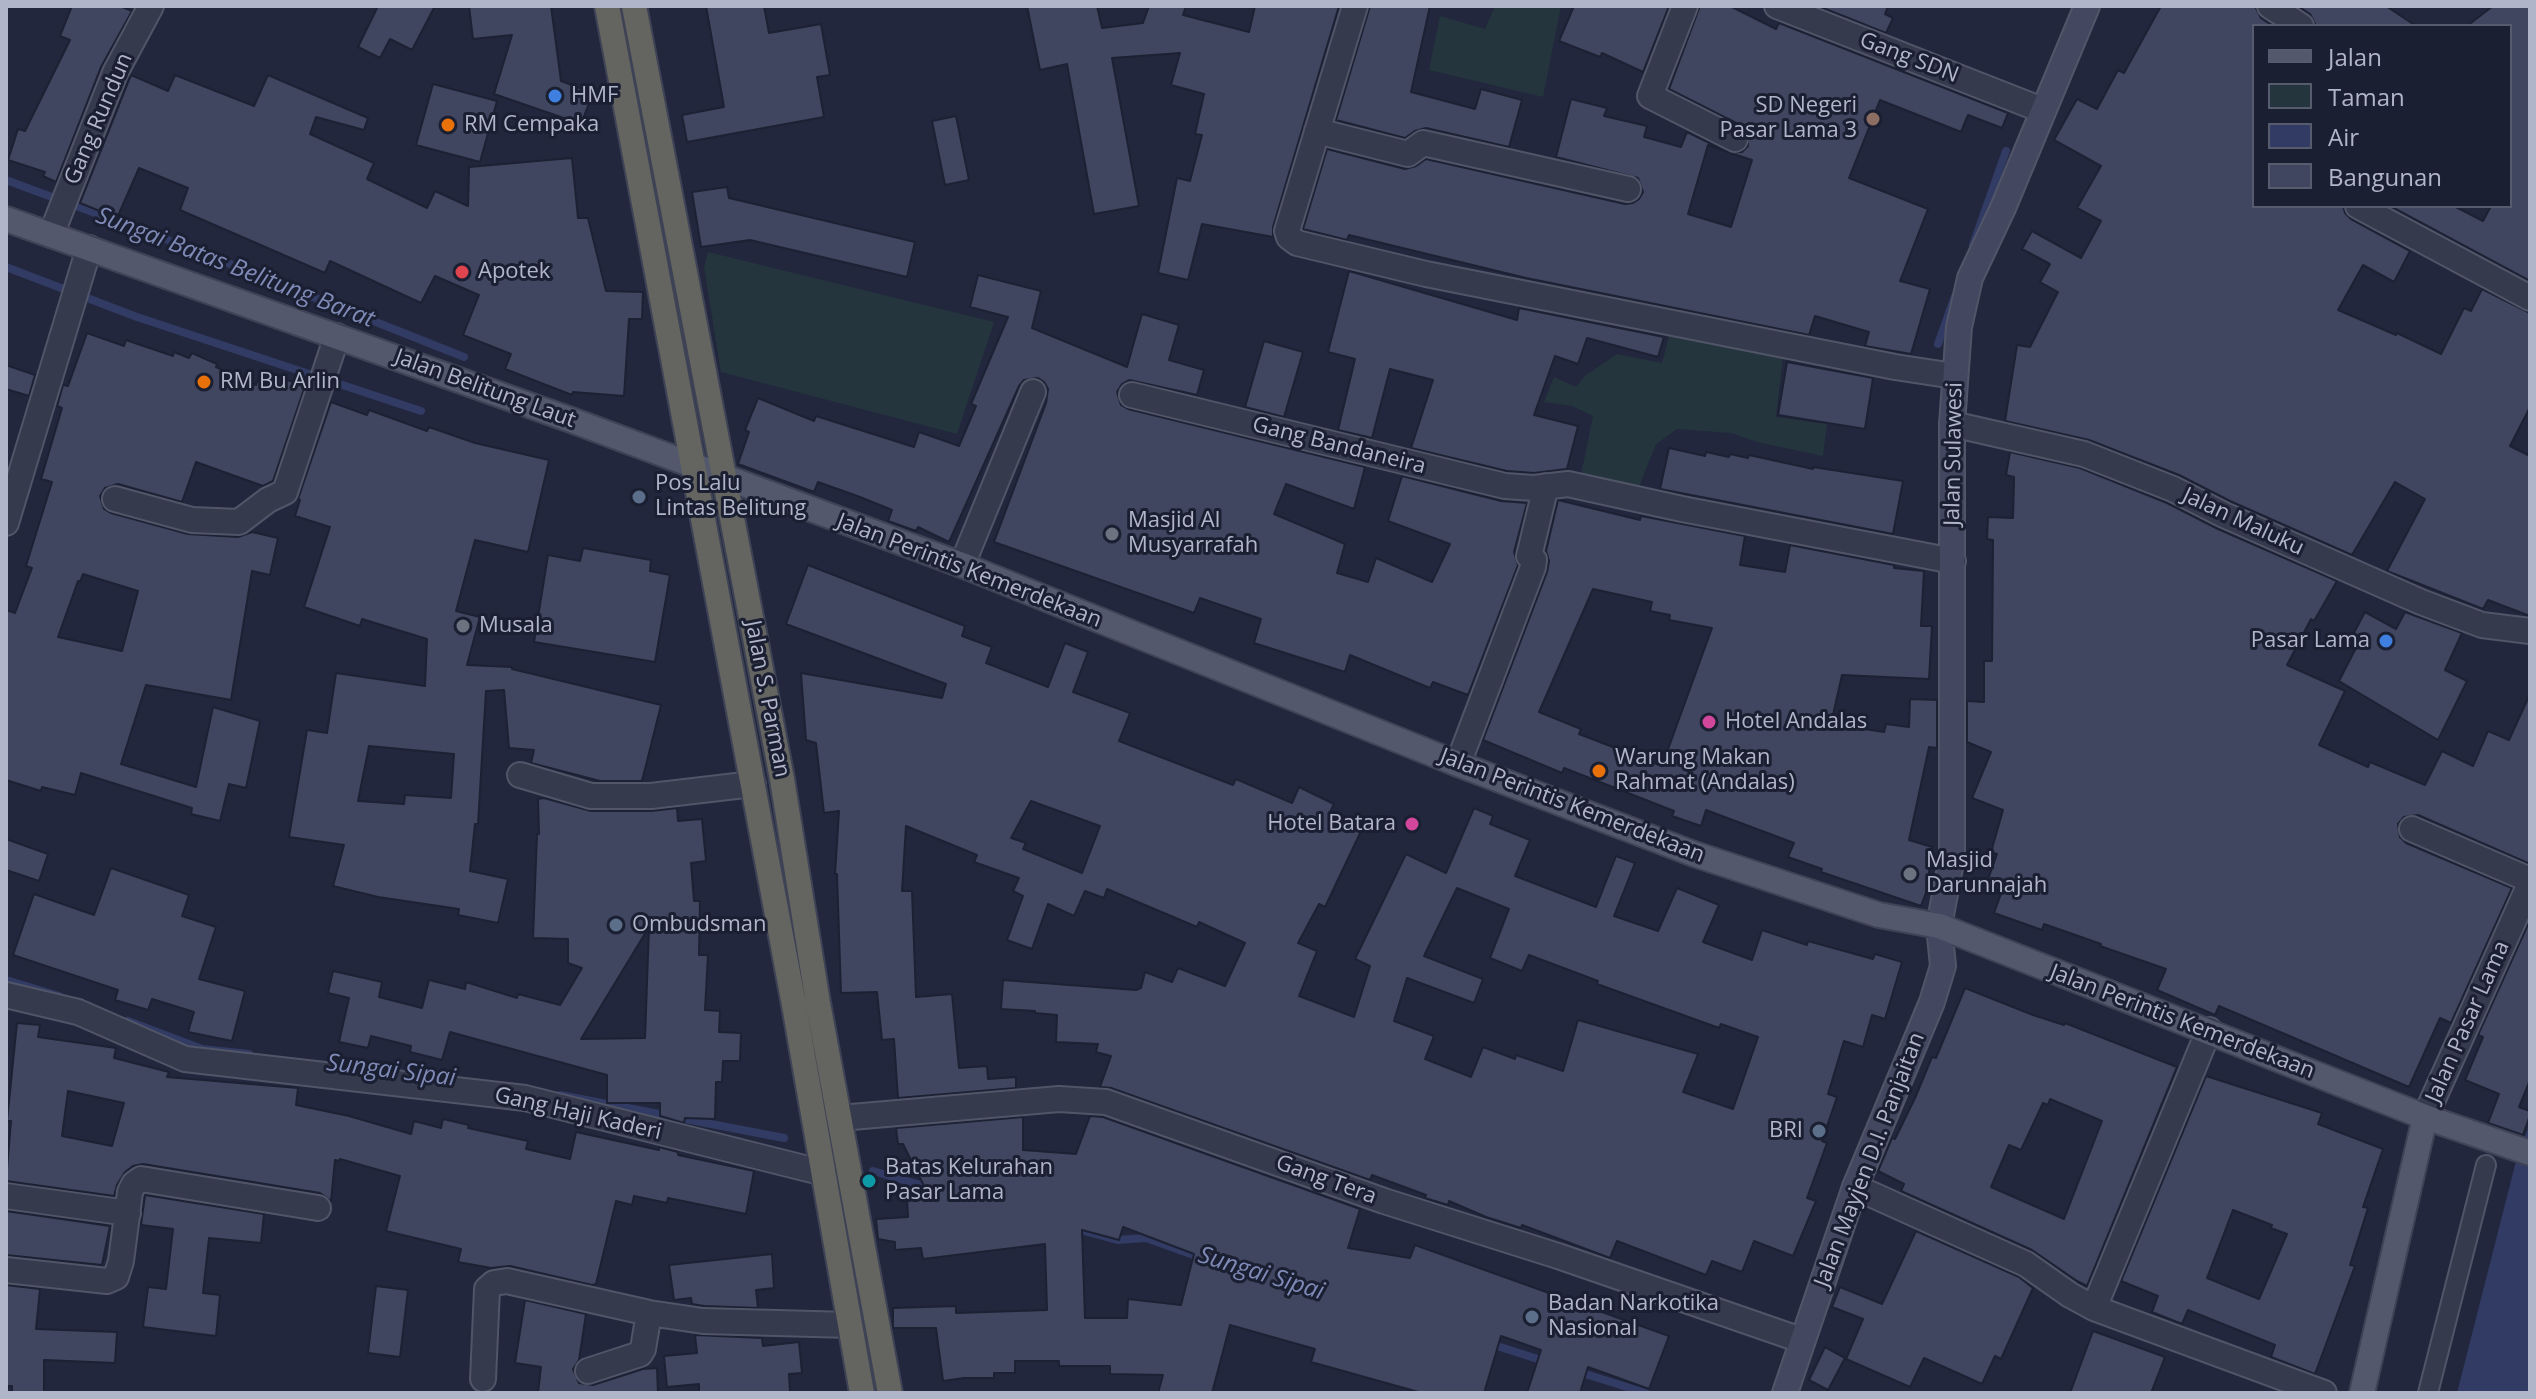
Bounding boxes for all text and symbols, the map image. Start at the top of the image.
legend [2252,24,2512,208]
street label: Gang SDN [1856,27,1962,89]
text: Jalan [2328,40,2382,73]
street label: Gang Rundun [59,49,139,189]
text: Taman [2328,80,2405,113]
place label: HMF [571,83,618,109]
marker: HMF [546,87,564,105]
place label: SD Negeri Pasar Lama 3 [1720,93,1857,144]
marker: SD Negeri Pasar Lama 3 [1864,110,1882,128]
place label: RM Cempaka [464,112,599,138]
marker: RM Cempaka [439,116,457,134]
text: Air [2328,120,2359,153]
text: Bangunan [2328,160,2442,193]
water label: Sungai Batas Belitung Barat [92,202,378,334]
place label: Apotek [478,259,550,285]
marker: Apotek [453,263,471,281]
street label: Jalan Belitung Laut [391,344,579,434]
place label: RM Bu Arlin [220,369,340,395]
marker: RM Bu Arlin [195,373,213,391]
street label: Jalan Sulawesi [1940,382,1968,526]
street label: Gang Bandaneira [1250,412,1428,480]
place label: Pos Lalu Lintas Belitung [655,471,806,522]
street label: Jalan Maluku [2178,482,2308,562]
marker: Pos Lalu Lintas Belitung [630,488,648,506]
street label: Jalan Perintis Kemerdekaan [833,508,1105,634]
place label: Masjid Al Musyarrafah [1128,508,1258,560]
marker: Masjid Al Musyarrafah [1103,525,1121,543]
place label: Musala [479,613,553,639]
marker: Musala [454,617,472,635]
street label: Jalan S. Parman [739,618,795,780]
place label: Pasar Lama [2251,628,2370,654]
marker: Pasar Lama [2377,632,2395,650]
place label: Hotel Andalas [1725,709,1867,735]
marker: Hotel Andalas [1700,713,1718,731]
street label: Jalan Perintis Kemerdekaan [1436,743,1708,869]
place label: Warung Makan Rahmat (Andalas) [1615,745,1795,796]
marker: Warung Makan Rahmat (Andalas) [1590,762,1608,780]
place label: Hotel Batara [1267,811,1396,837]
marker: Hotel Batara [1403,815,1421,833]
place label: Masjid Darunnajah [1926,848,2047,900]
marker: Masjid Darunnajah [1901,865,1919,883]
place label: Ombudsman [632,912,766,938]
marker: Ombudsman [607,916,625,934]
street label: Jalan Pasar Lama [2420,937,2516,1107]
street label: Jalan Perintis Kemerdekaan [2046,959,2318,1085]
street label: Jalan Mayjen D.I. Panjaitan [1809,1029,1931,1291]
water label: Sungai Sipai [325,1049,457,1093]
street label: Gang Haji Kaderi [492,1082,664,1146]
place label: BRI [1769,1118,1803,1144]
marker: BRI [1810,1122,1828,1140]
street label: Gang Tera [1272,1150,1380,1210]
place label: Batas Kelurahan Pasar Lama [885,1155,1053,1206]
marker: Batas Kelurahan Pasar Lama [860,1172,878,1190]
water label: Sungai Sipai [1195,1241,1327,1307]
place label: Badan Narkotika Nasional [1548,1291,1719,1342]
marker: Badan Narkotika Nasional [1523,1308,1541,1326]

